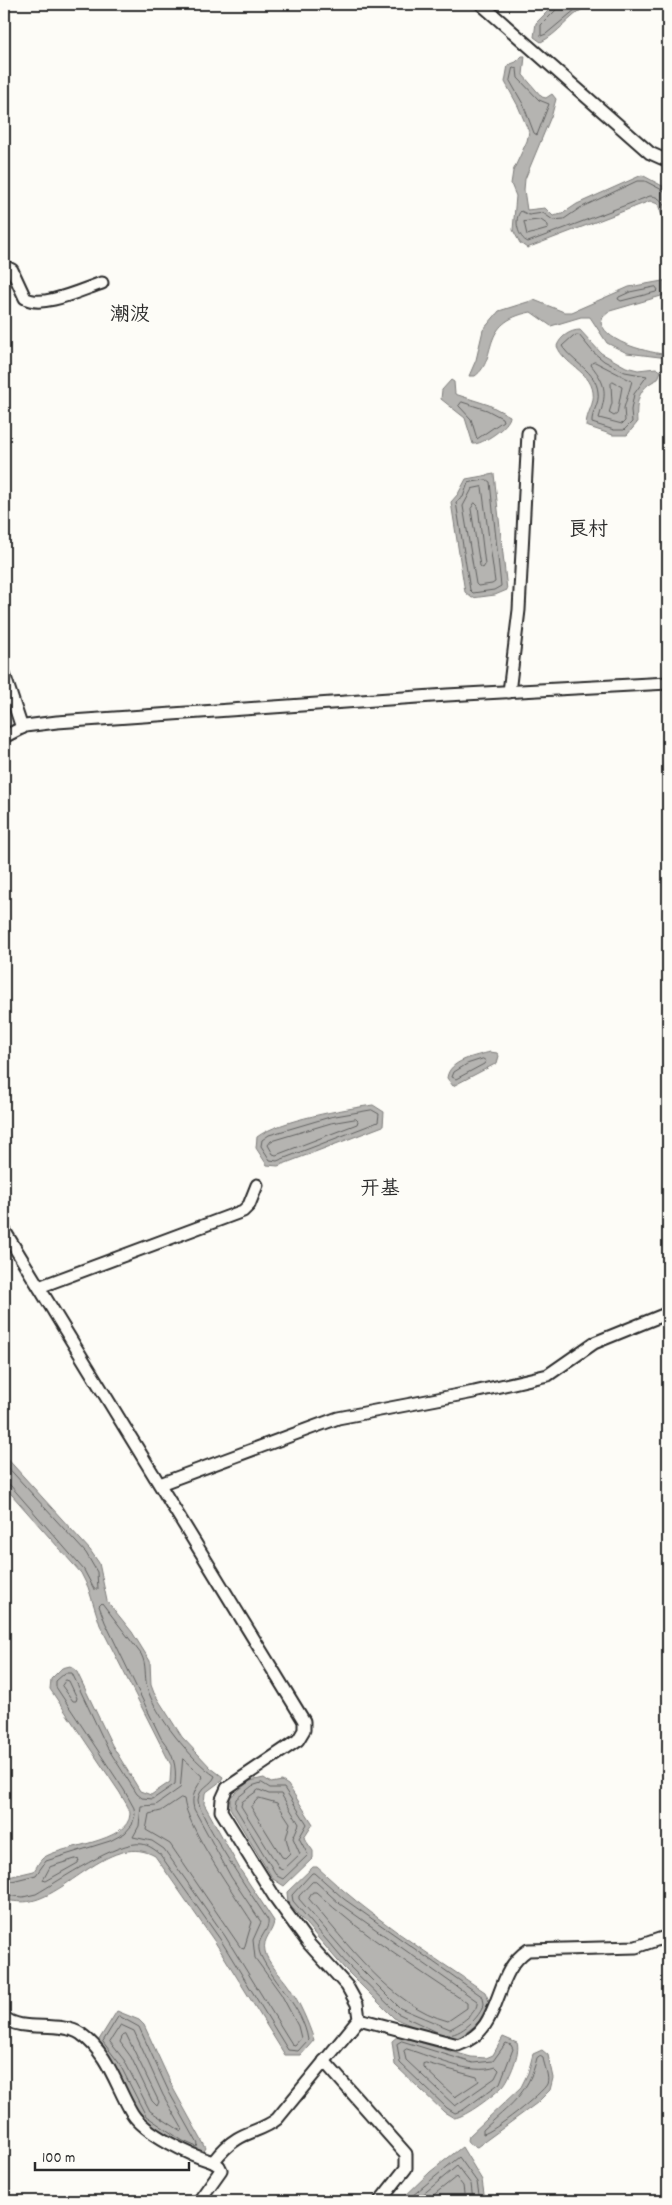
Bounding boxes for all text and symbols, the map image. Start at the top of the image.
district label: 潮波 [110,302,150,330]
district label: 良村 [568,517,608,545]
district label: 开基 [360,1176,400,1204]
scale bar [35,2140,189,2172]
text: 100 m [42,2148,75,2170]

